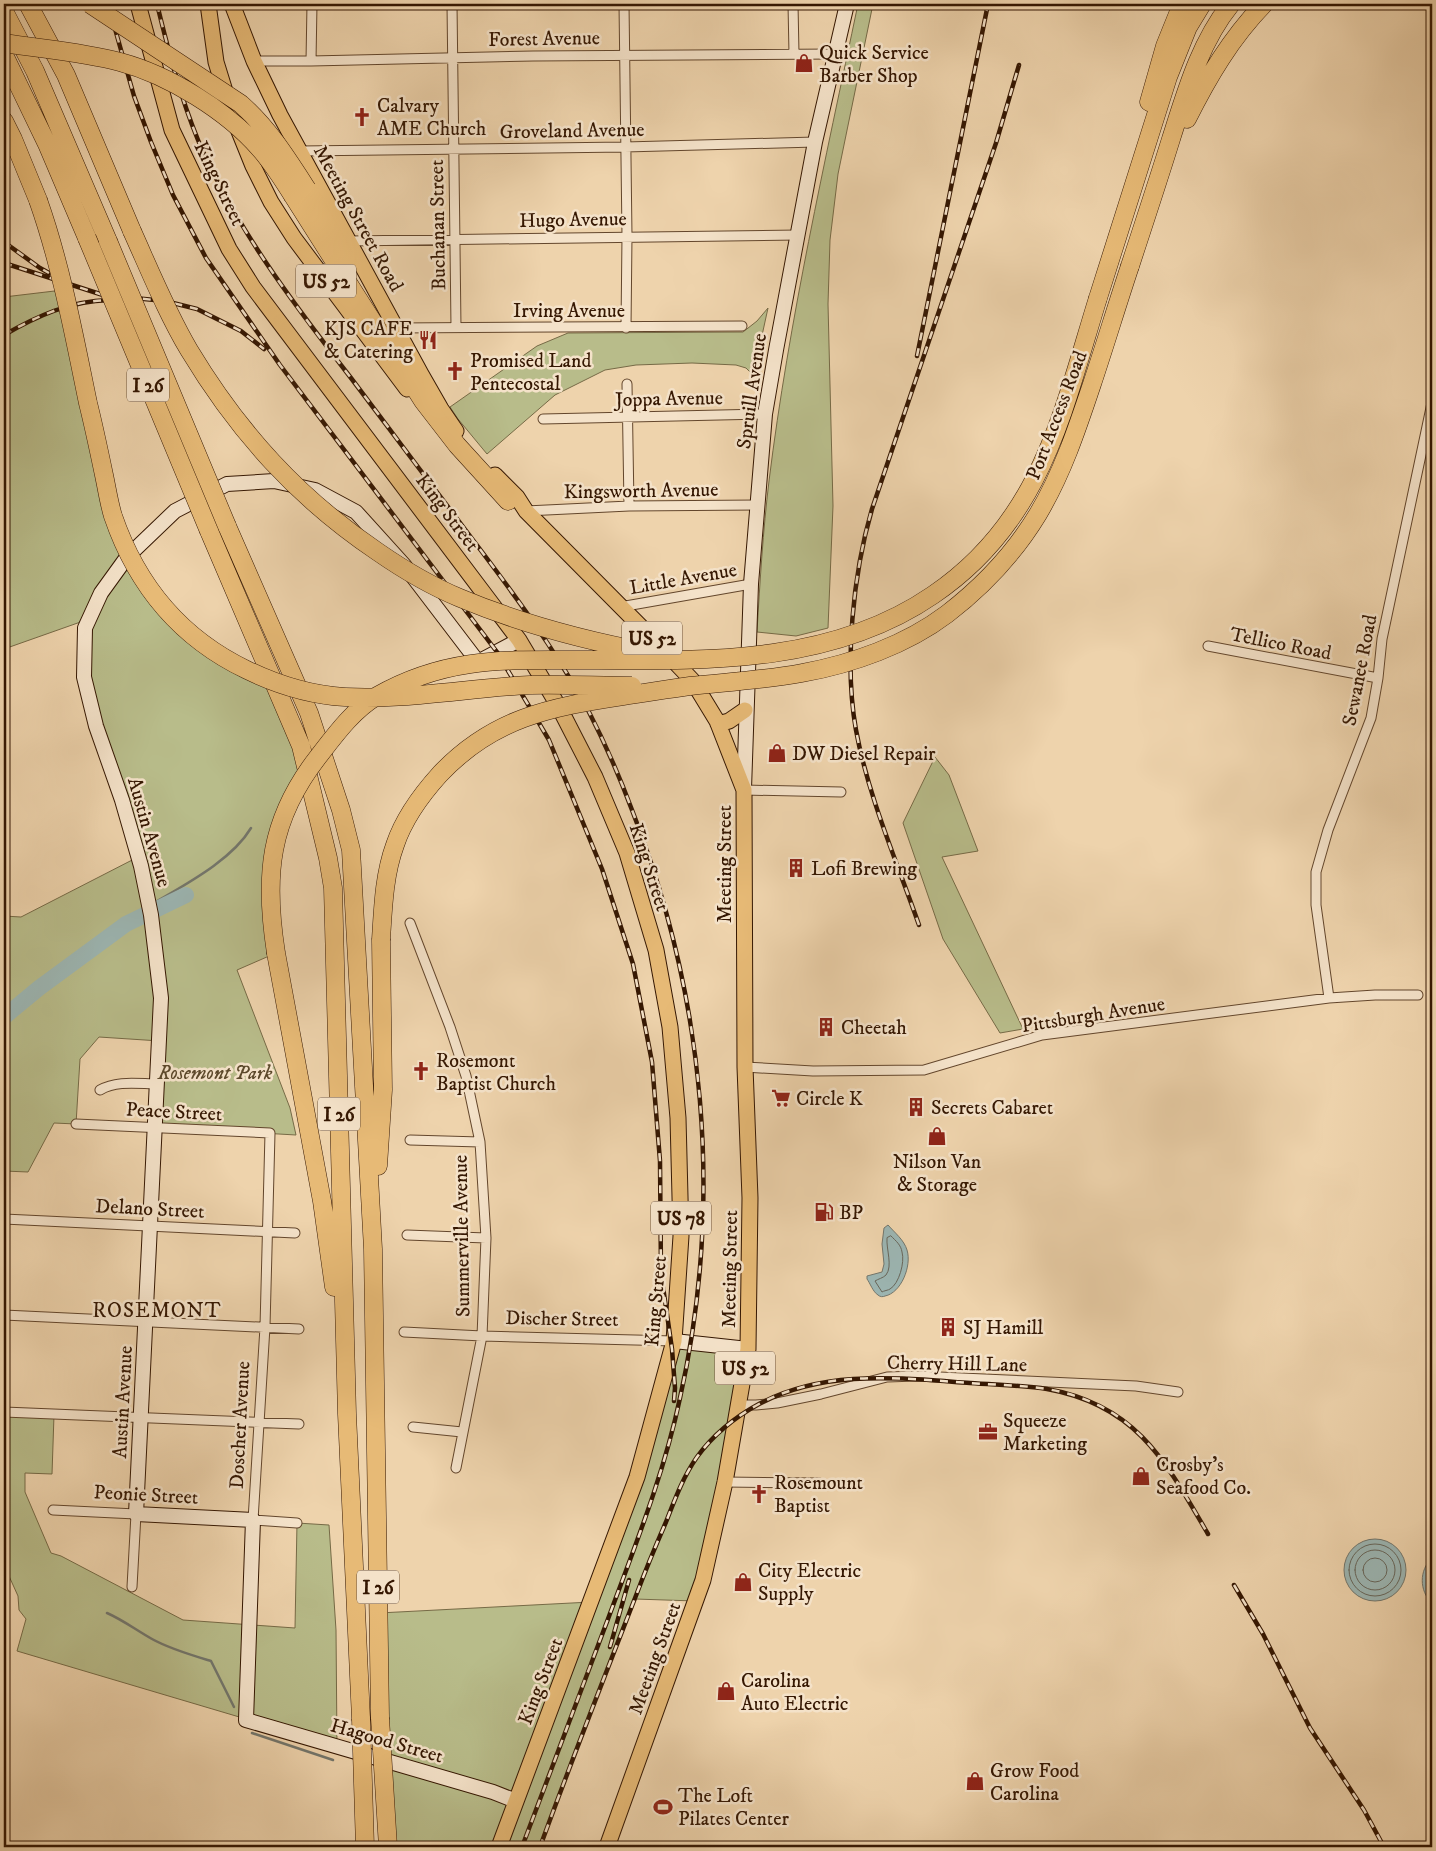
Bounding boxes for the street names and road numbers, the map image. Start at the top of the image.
street label: Forest Avenue [488,26,600,53]
street label: Groveland Avenue [499,118,645,145]
street label: King Street [187,137,250,230]
street label: Meeting Street Road [307,141,408,296]
street label: Buchanan Street [425,159,452,291]
street label: Hugo Avenue [519,207,627,234]
road number: US 52 [296,264,356,298]
street label: Irving Avenue [513,299,625,324]
street label: Spruill Avenue [732,332,773,451]
street label: Port Access Road [1021,347,1094,484]
road number: I 26 [127,368,169,402]
street label: Joppa Avenue [613,386,723,413]
street label: King Street [409,469,484,557]
street label: Kingsworth Avenue [563,478,719,505]
street label: Little Avenue [628,558,739,601]
street label: Sewanee Road [1337,613,1383,728]
road number: US 52 [622,622,682,654]
street label: Tellico Road [1228,622,1333,667]
street label: Austin Avenue [121,775,176,890]
street label: Meeting Street [713,805,738,923]
street label: King Street [623,820,675,915]
street label: Pittsburgh Avenue [1020,992,1167,1039]
street label: Peace Street [125,1097,223,1128]
road number: I 26 [318,1098,360,1130]
street label: Summerville Avenue [449,1155,476,1317]
street label: Delano Street [95,1194,205,1225]
road number: US 78 [651,1202,711,1234]
street label: Meeting Street [717,1210,744,1328]
street label: King Street [640,1255,673,1348]
street label: Discher Street [505,1306,619,1333]
street label: Austin Avenue [108,1345,139,1459]
street label: Cherry Hill Lane [887,1351,1027,1378]
road number: US 52 [715,1352,775,1385]
street label: Doscher Avenue [225,1360,256,1490]
street label: Peonie Street [93,1480,199,1511]
road number: I 26 [357,1570,399,1604]
street label: Meeting Street [624,1599,687,1718]
street label: King Street [513,1635,569,1728]
street label: Hagood Street [327,1713,446,1769]

